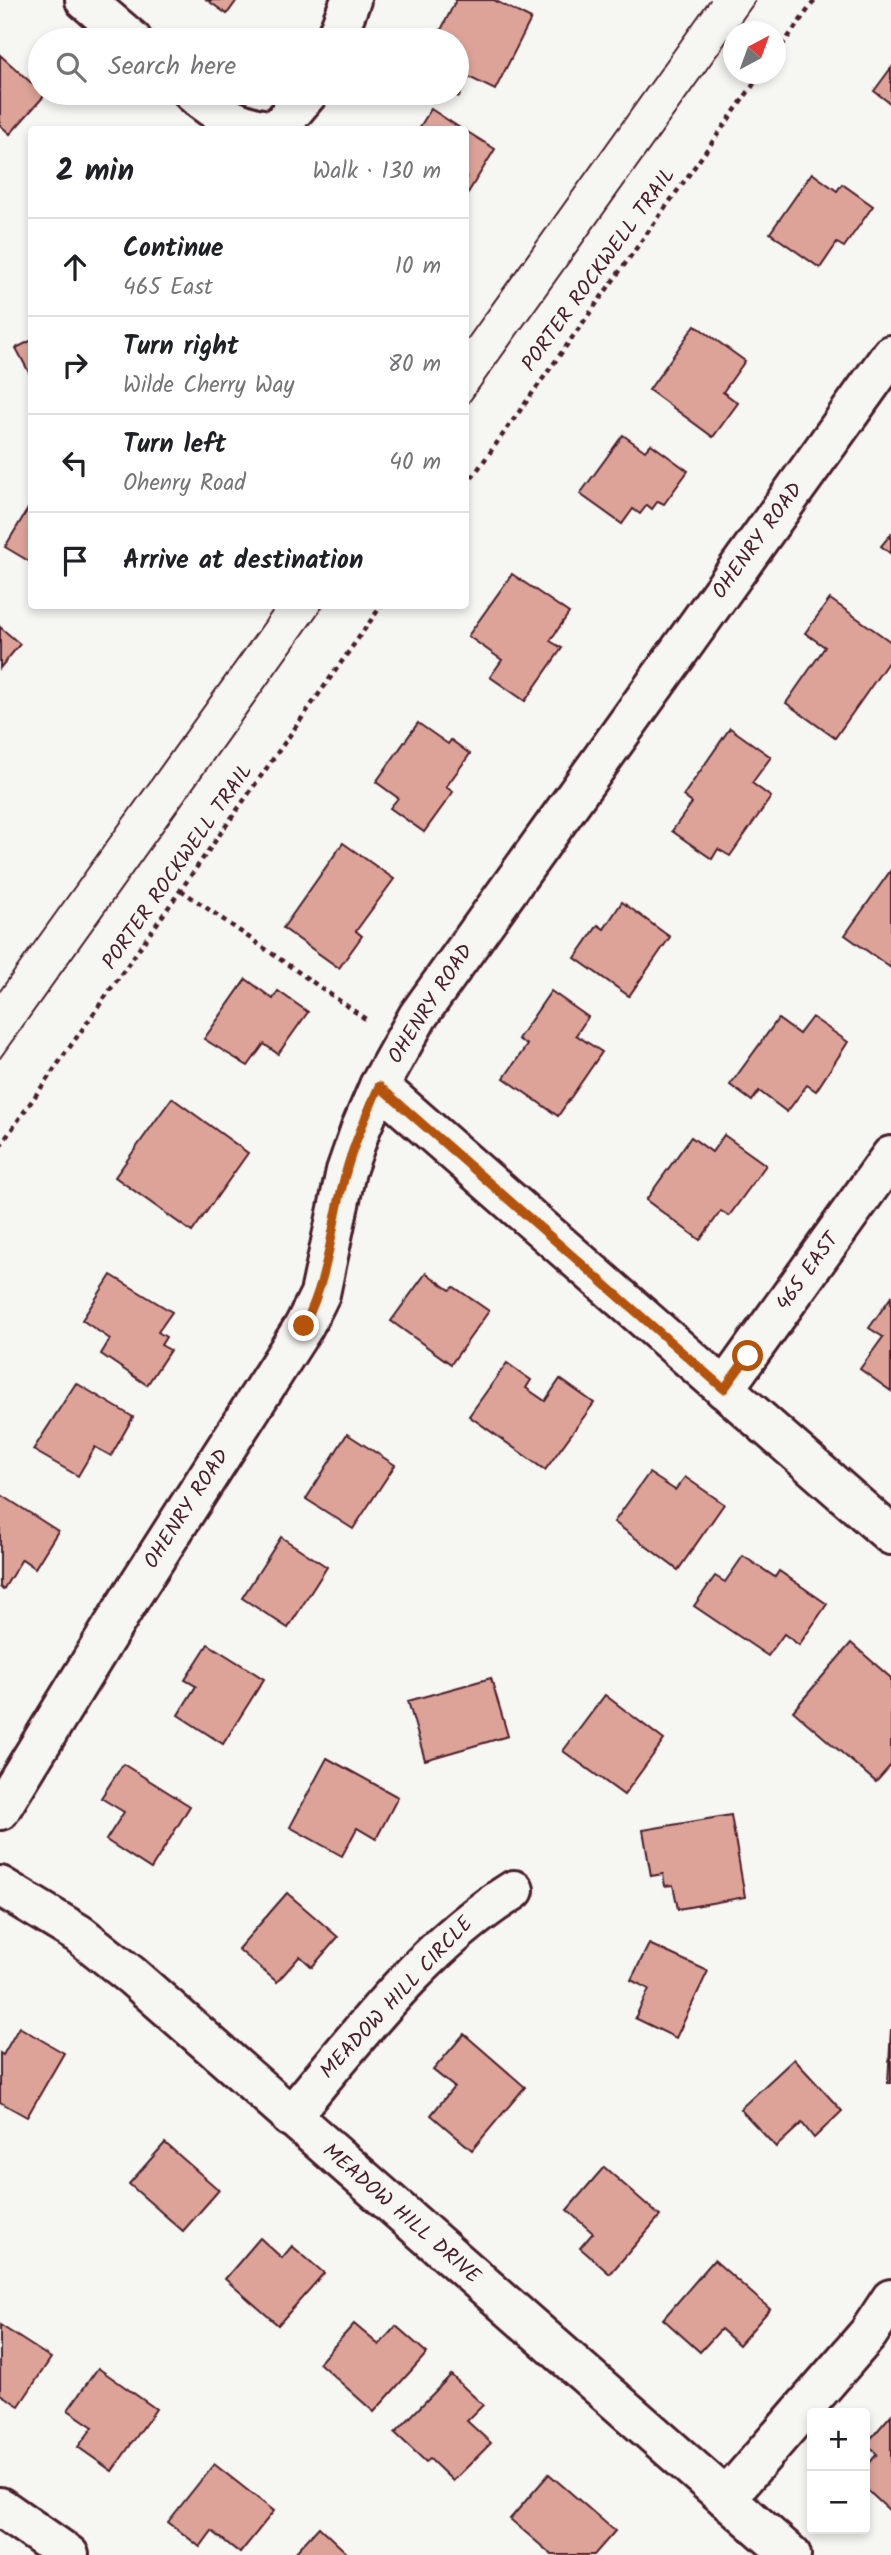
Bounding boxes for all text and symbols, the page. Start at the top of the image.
north arrow [723,21,786,84]
search box [28,28,469,105]
text: Search here [108,46,236,88]
icon: search [52,48,90,86]
text: 2 min [56,148,134,196]
text: Walk · 130 m [313,154,441,190]
street label: PORTER ROCKWELL TRAIL [514,161,684,379]
text: Continue [123,228,224,270]
icon: ahead [56,248,94,286]
text: 10 m [395,249,441,285]
text: 465 East [123,270,213,306]
text: Turn right [123,326,239,368]
icon: right [56,346,94,384]
text: 80 m [388,347,441,383]
text: Wilde Cherry Way [123,368,294,404]
text: Turn left [123,424,226,466]
icon: left [56,444,94,482]
text: 40 m [389,445,441,481]
text: Ohenry Road [123,466,246,502]
street label: OHENRY ROAD [704,476,812,606]
text: Arrive at destination [123,540,363,582]
icon: arrive [56,542,94,580]
street label: PORTER ROCKWELL TRAIL [94,757,262,977]
street label: OHENRY ROAD [380,937,482,1071]
street label: 465 EAST [768,1224,849,1318]
route end [288,1310,319,1341]
route start [732,1340,763,1371]
street label: OHENRY ROAD [136,1442,238,1576]
street label: MEADOW HILL CIRCLE [312,1909,482,2087]
street label: MEADOW HILL DRIVE [314,2136,488,2293]
map controls [807,2408,870,2534]
button: + [807,2408,870,2471]
button: − [807,2471,870,2534]

